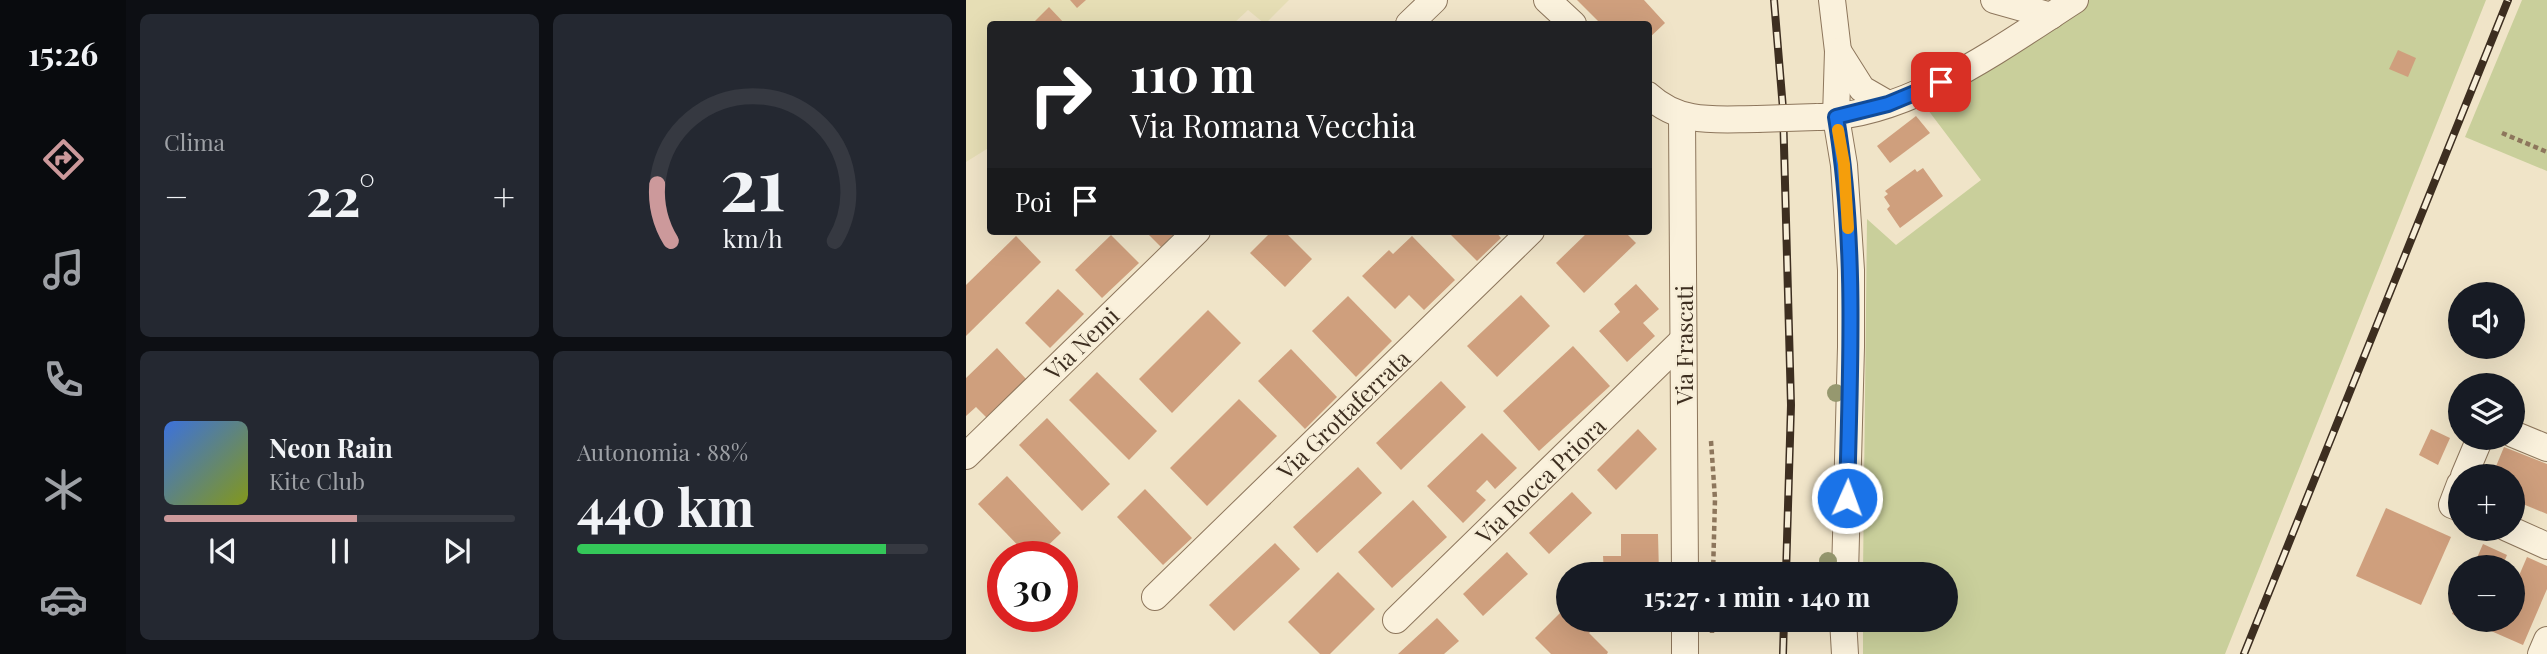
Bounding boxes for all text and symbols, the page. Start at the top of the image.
text: 15:26 [28,31,98,74]
text: 110 m [1130,40,1255,105]
icon: right [1015,49,1106,140]
pin [1911,52,1971,112]
icon: arrive [1922,63,1960,101]
text: Via Romana Vecchia [1130,103,1416,146]
text: Clima [164,126,225,157]
text: 21 [720,133,785,230]
icon: directions [39,135,88,184]
text: 22° [306,161,375,230]
text: − [164,170,189,221]
text: + [493,170,515,221]
icon: arrive [1066,182,1104,220]
text: Poi [1015,184,1052,219]
text: km/h [723,221,783,254]
icon: music [39,245,88,294]
map controls [2448,282,2525,632]
button: sound [2448,282,2525,359]
street label: Via Frascati [1668,285,1699,406]
street label: Via Nemi [1036,300,1125,387]
street label: Via Grottaferrata [1269,342,1416,486]
icon: phone [39,355,88,404]
button: layers [2448,373,2525,450]
street label: Via Rocca Priora [1468,410,1612,551]
text: Neon Rain [269,430,393,465]
text: Autonomia · 88% [577,436,748,467]
position arrow [1810,461,1884,535]
button: + [2448,464,2525,541]
icon: climate [39,465,88,514]
text: Kite Club [269,465,365,496]
text: 440 km [577,471,754,540]
icon: previous [204,532,242,570]
icon: pause [321,532,359,570]
icon: next [438,532,476,570]
speed limit sign: 30 [987,541,1078,632]
button: − [2448,555,2525,632]
icon: car [39,575,88,624]
text: 15:27 · 1 min · 140 m [1644,579,1870,614]

